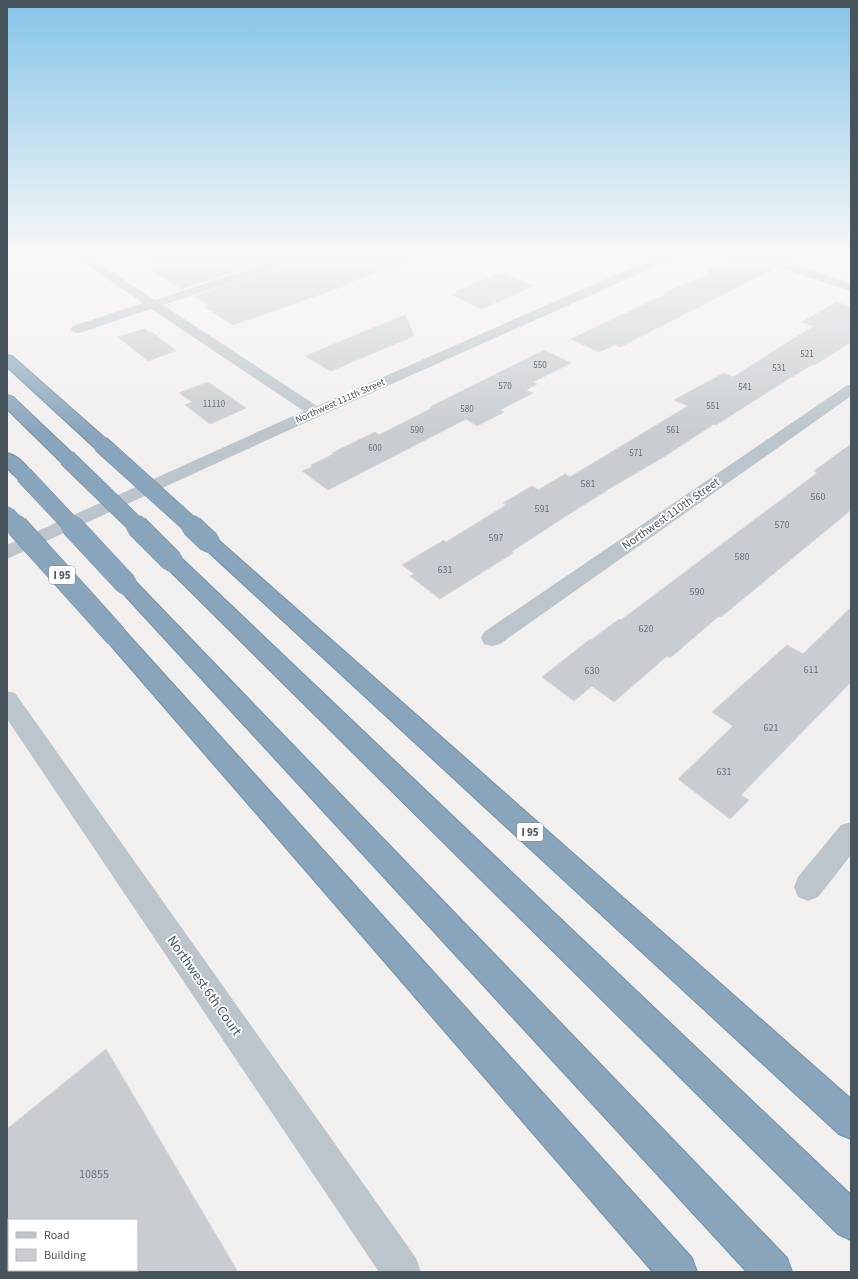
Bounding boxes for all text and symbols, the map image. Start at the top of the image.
house number: 521 [800,348,814,361]
house number: 550 [533,359,547,372]
house number: 531 [772,362,786,375]
street label: Northwest 111th Street [293,375,387,427]
house number: 570 [498,380,512,393]
house number: 541 [738,381,752,394]
house number: 11110 [203,398,226,411]
house number: 551 [706,400,720,413]
house number: 580 [460,403,474,416]
house number: 590 [410,424,424,437]
house number: 561 [666,424,680,437]
house number: 600 [368,442,382,455]
house number: 571 [629,447,643,460]
street label: Northwest 110th Street [619,474,723,554]
house number: 581 [581,477,595,491]
house number: 560 [811,490,825,504]
house number: 591 [535,502,549,516]
house number: 570 [775,518,789,532]
house number: 597 [489,531,503,545]
house number: 580 [735,550,749,564]
house number: 631 [438,563,452,577]
road number: I 95 [49,566,75,584]
house number: 590 [690,585,704,599]
house number: 620 [639,622,653,636]
house number: 611 [804,663,818,677]
house number: 630 [585,664,599,678]
house number: 621 [764,721,778,735]
house number: 631 [717,765,731,779]
road number: I 95 [517,823,543,841]
street label: Northwest 6th Court [162,932,246,1041]
house number: 10855 [79,1166,109,1183]
legend [8,1219,138,1271]
text: Road [44,1227,70,1244]
text: Building [44,1247,86,1264]

